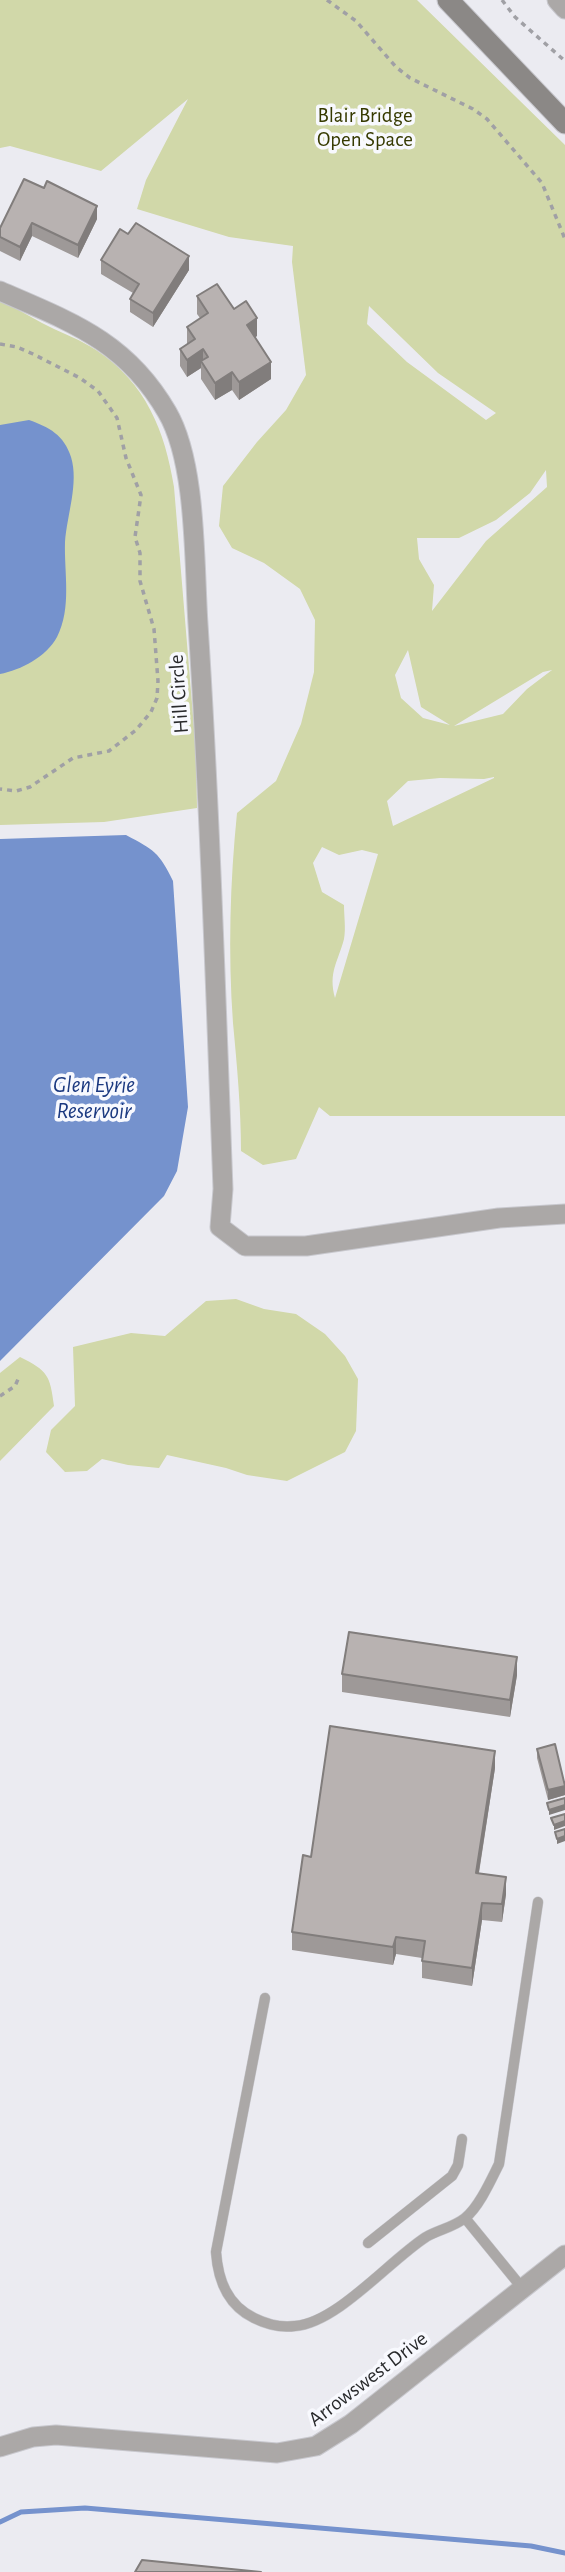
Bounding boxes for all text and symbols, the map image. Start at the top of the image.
park label: Blair Bridge Open Space [317,103,413,153]
street label: Hill Circle [164,654,194,734]
water label: Glen Eyrie Reservoir [53,1071,135,1125]
street label: Arrowswest Drive [303,2326,433,2432]

